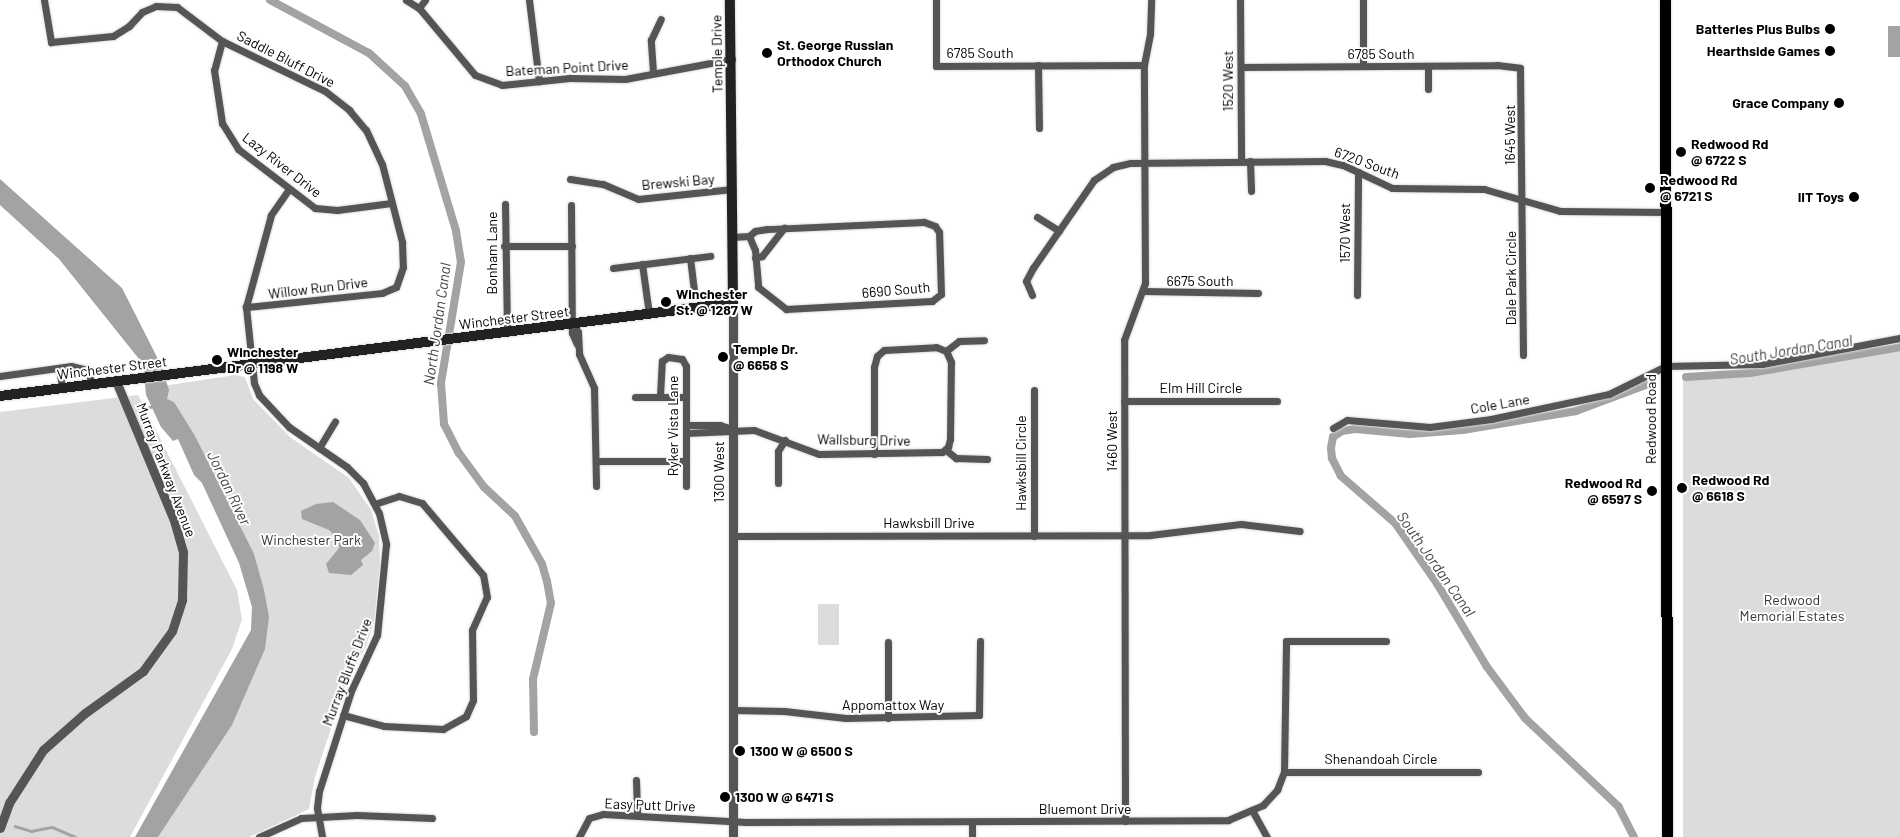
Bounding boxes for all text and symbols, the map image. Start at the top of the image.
street label: Temple Drive [708,15,726,93]
place label: Batteries Plus Bulbs [1696,21,1820,37]
marker: Batteries Plus Bulbs [1824,23,1836,35]
street label: Saddle Bluff Drive [234,27,338,91]
place label: St. George Russian Orthodox Church [777,37,893,70]
place label: Hearthside Games [1707,43,1820,59]
street label: 6785 South [946,45,1014,61]
marker: Hearthside Games [1824,45,1836,57]
street label: 6785 South [1347,46,1415,62]
marker: St. George Russian Orthodox Church [761,47,773,59]
street label: 1520 West [1220,50,1236,112]
street label: Bateman Point Drive [505,56,629,80]
place label: Grace Company [1732,95,1829,111]
marker: Grace Company [1833,97,1845,109]
street label: 1645 West [1502,105,1518,165]
street label: Lazy River Drive [239,129,325,201]
place label: Redwood Rd @ 6722 S [1691,136,1768,168]
street label: 6720 South [1332,143,1402,183]
marker: Redwood Rd @ 6722 S [1675,146,1687,158]
street label: Brewski Bay [641,170,715,194]
place label: Redwood Rd @ 6721 S [1660,172,1737,204]
marker: Redwood Rd @ 6721 S [1644,182,1656,194]
place label: IIT Toys [1798,189,1844,205]
marker: IIT Toys [1848,191,1860,203]
street label: 1570 West [1337,203,1353,263]
street label: Bonham Lane [484,211,500,295]
street label: Dale Park Circle [1503,231,1519,325]
water label: North Jordan Canal [420,262,454,386]
street label: 6675 South [1167,273,1233,289]
street label: Willow Run Drive [267,274,369,302]
street label: 6690 South [861,279,931,301]
place label: Winchester St. @ 1287 W [676,286,753,318]
marker: Winchester St. @ 1287 W [660,296,672,308]
street label: Winchester Street [458,303,570,333]
water label: South Jordan Canal [1728,331,1854,369]
place label: Temple Dr. @ 6658 S [733,341,798,374]
place label: Winchester Dr @ 1198 W [227,344,298,377]
marker: Temple Dr. @ 6658 S [717,351,729,363]
street label: Winchester Street [56,353,168,383]
marker: Winchester Dr @ 1198 W [211,354,223,366]
street label: Redwood Road [1643,374,1659,464]
street label: Ryker Vista Lane [665,376,681,476]
street label: Elm Hill Circle [1159,380,1243,396]
street label: Cole Lane [1469,391,1531,417]
street label: Murray Parkway Avenue [133,401,199,539]
street label: 1460 West [1104,410,1120,472]
street label: Hawksbill Circle [1013,415,1029,511]
street label: Wallsburg Drive [817,431,911,449]
street label: 1300 West [711,441,727,503]
water label: Jordan River [203,448,255,528]
place label: Redwood Rd @ 6618 S [1692,472,1769,504]
place label: Redwood Rd @ 6597 S [1565,475,1642,508]
marker: Redwood Rd @ 6618 S [1676,482,1688,494]
marker: Redwood Rd @ 6597 S [1646,485,1658,497]
water label: South Jordan Canal [1393,508,1479,620]
street label: Hawksbill Drive [883,515,975,531]
park label: Winchester Park [261,532,361,548]
park label: Redwood Memorial Estates [1740,592,1844,624]
street label: Murray Bluffs Drive [319,616,375,728]
street label: Appomattox Way [842,697,944,713]
place label: 1300 W @ 6500 S [750,743,853,759]
marker: 1300 W @ 6500 S [734,745,746,757]
street label: Shenandoah Circle [1324,751,1438,767]
place label: 1300 W @ 6471 S [735,789,834,805]
marker: 1300 W @ 6471 S [719,791,731,803]
street label: Easy Putt Drive [604,795,696,815]
street label: Bluemont Drive [1039,801,1131,817]

